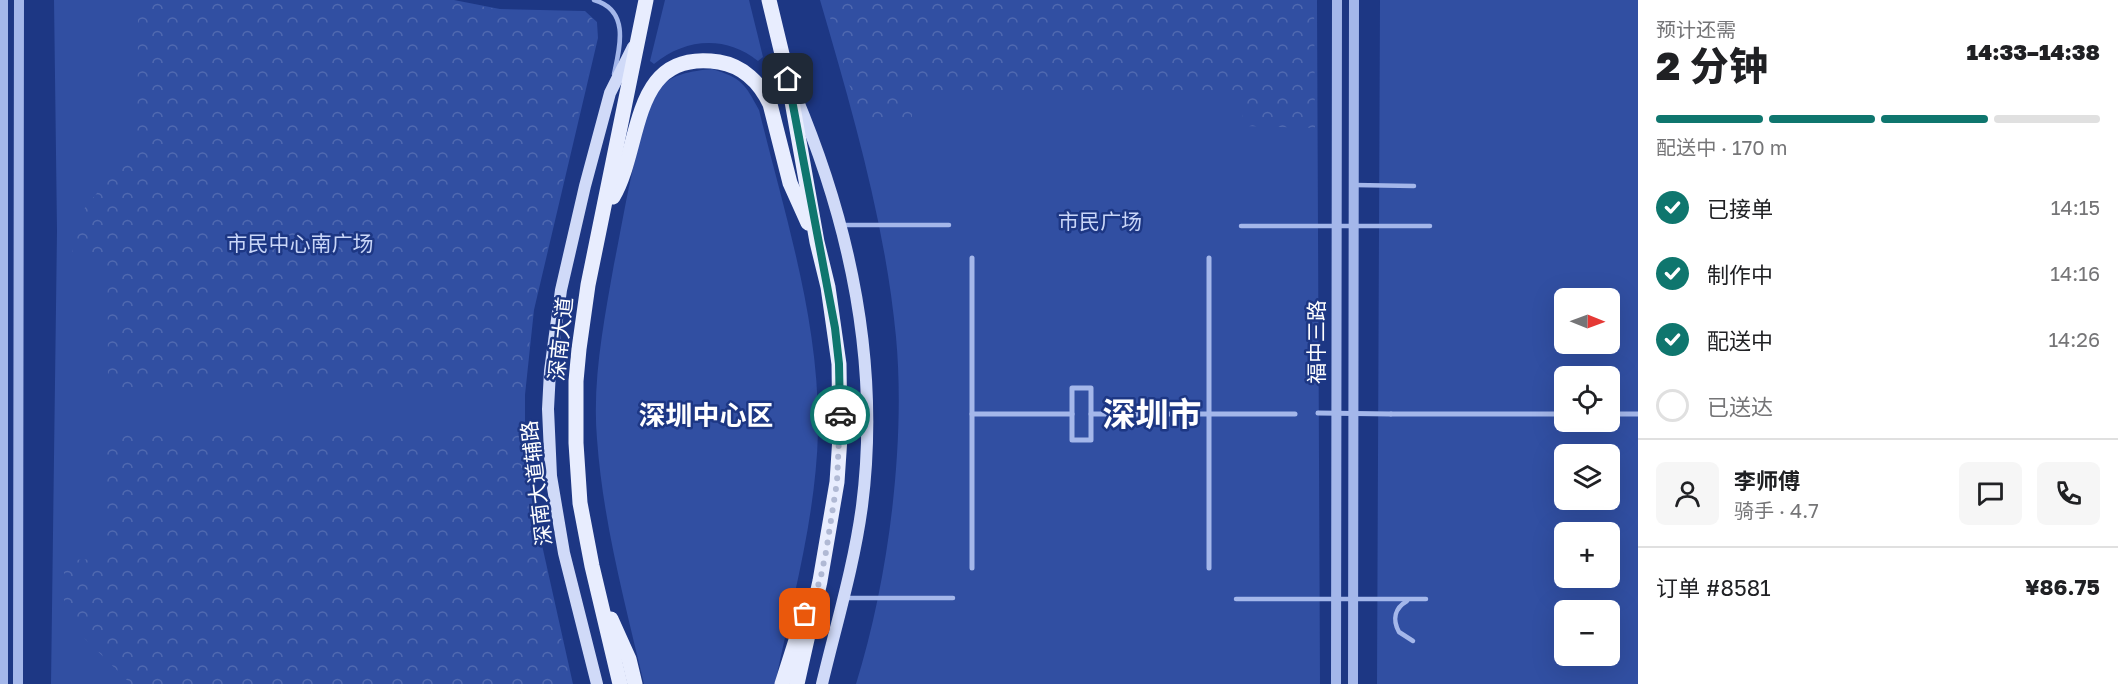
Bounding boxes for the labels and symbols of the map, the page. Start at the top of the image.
pin [762,53,813,104]
park label: 市民广场 [1058,208,1142,234]
park label: 市民中心南广场 [227,230,374,256]
north arrow [1554,288,1620,354]
street label: 深南大道 [543,296,577,382]
street label: 福中三路 [1303,300,1329,384]
courier [810,385,870,445]
district label: 深圳市 [1103,394,1202,433]
district label: 深圳中心区 [639,399,774,431]
street label: 深南大道辅路 [515,419,557,547]
pin [779,588,830,639]

